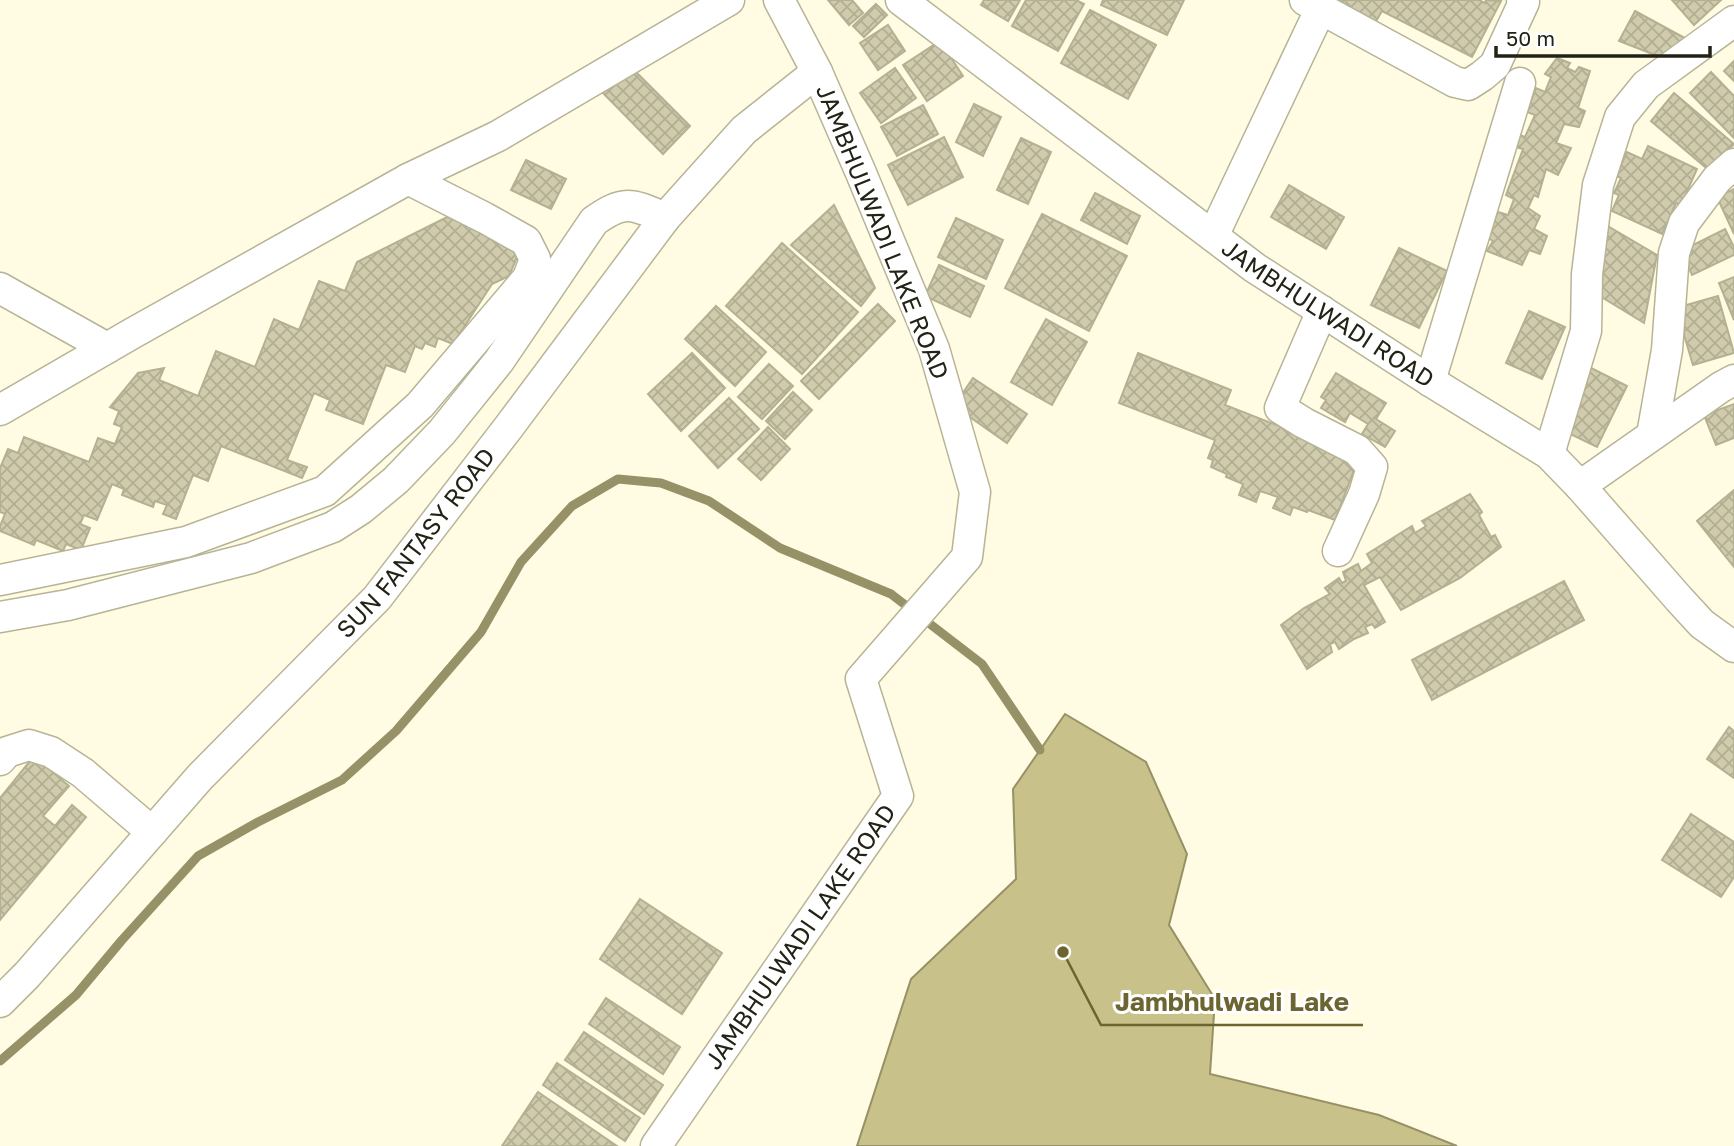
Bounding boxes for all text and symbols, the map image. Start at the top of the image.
scale bar [1496,14,1710,58]
text: 50 m [1506,25,1555,51]
street label: JAMBHULWADI LAKE ROAD [811,80,956,383]
street label: JAMBHULWADI ROAD [1217,232,1440,393]
street label: SUN FANTASY ROAD [330,442,500,643]
street label: JAMBHULWADI LAKE ROAD [698,798,901,1074]
callout: Jambhulwadi Lake [1101,978,1363,1025]
text: Jambhulwadi Lake [1115,986,1349,1017]

